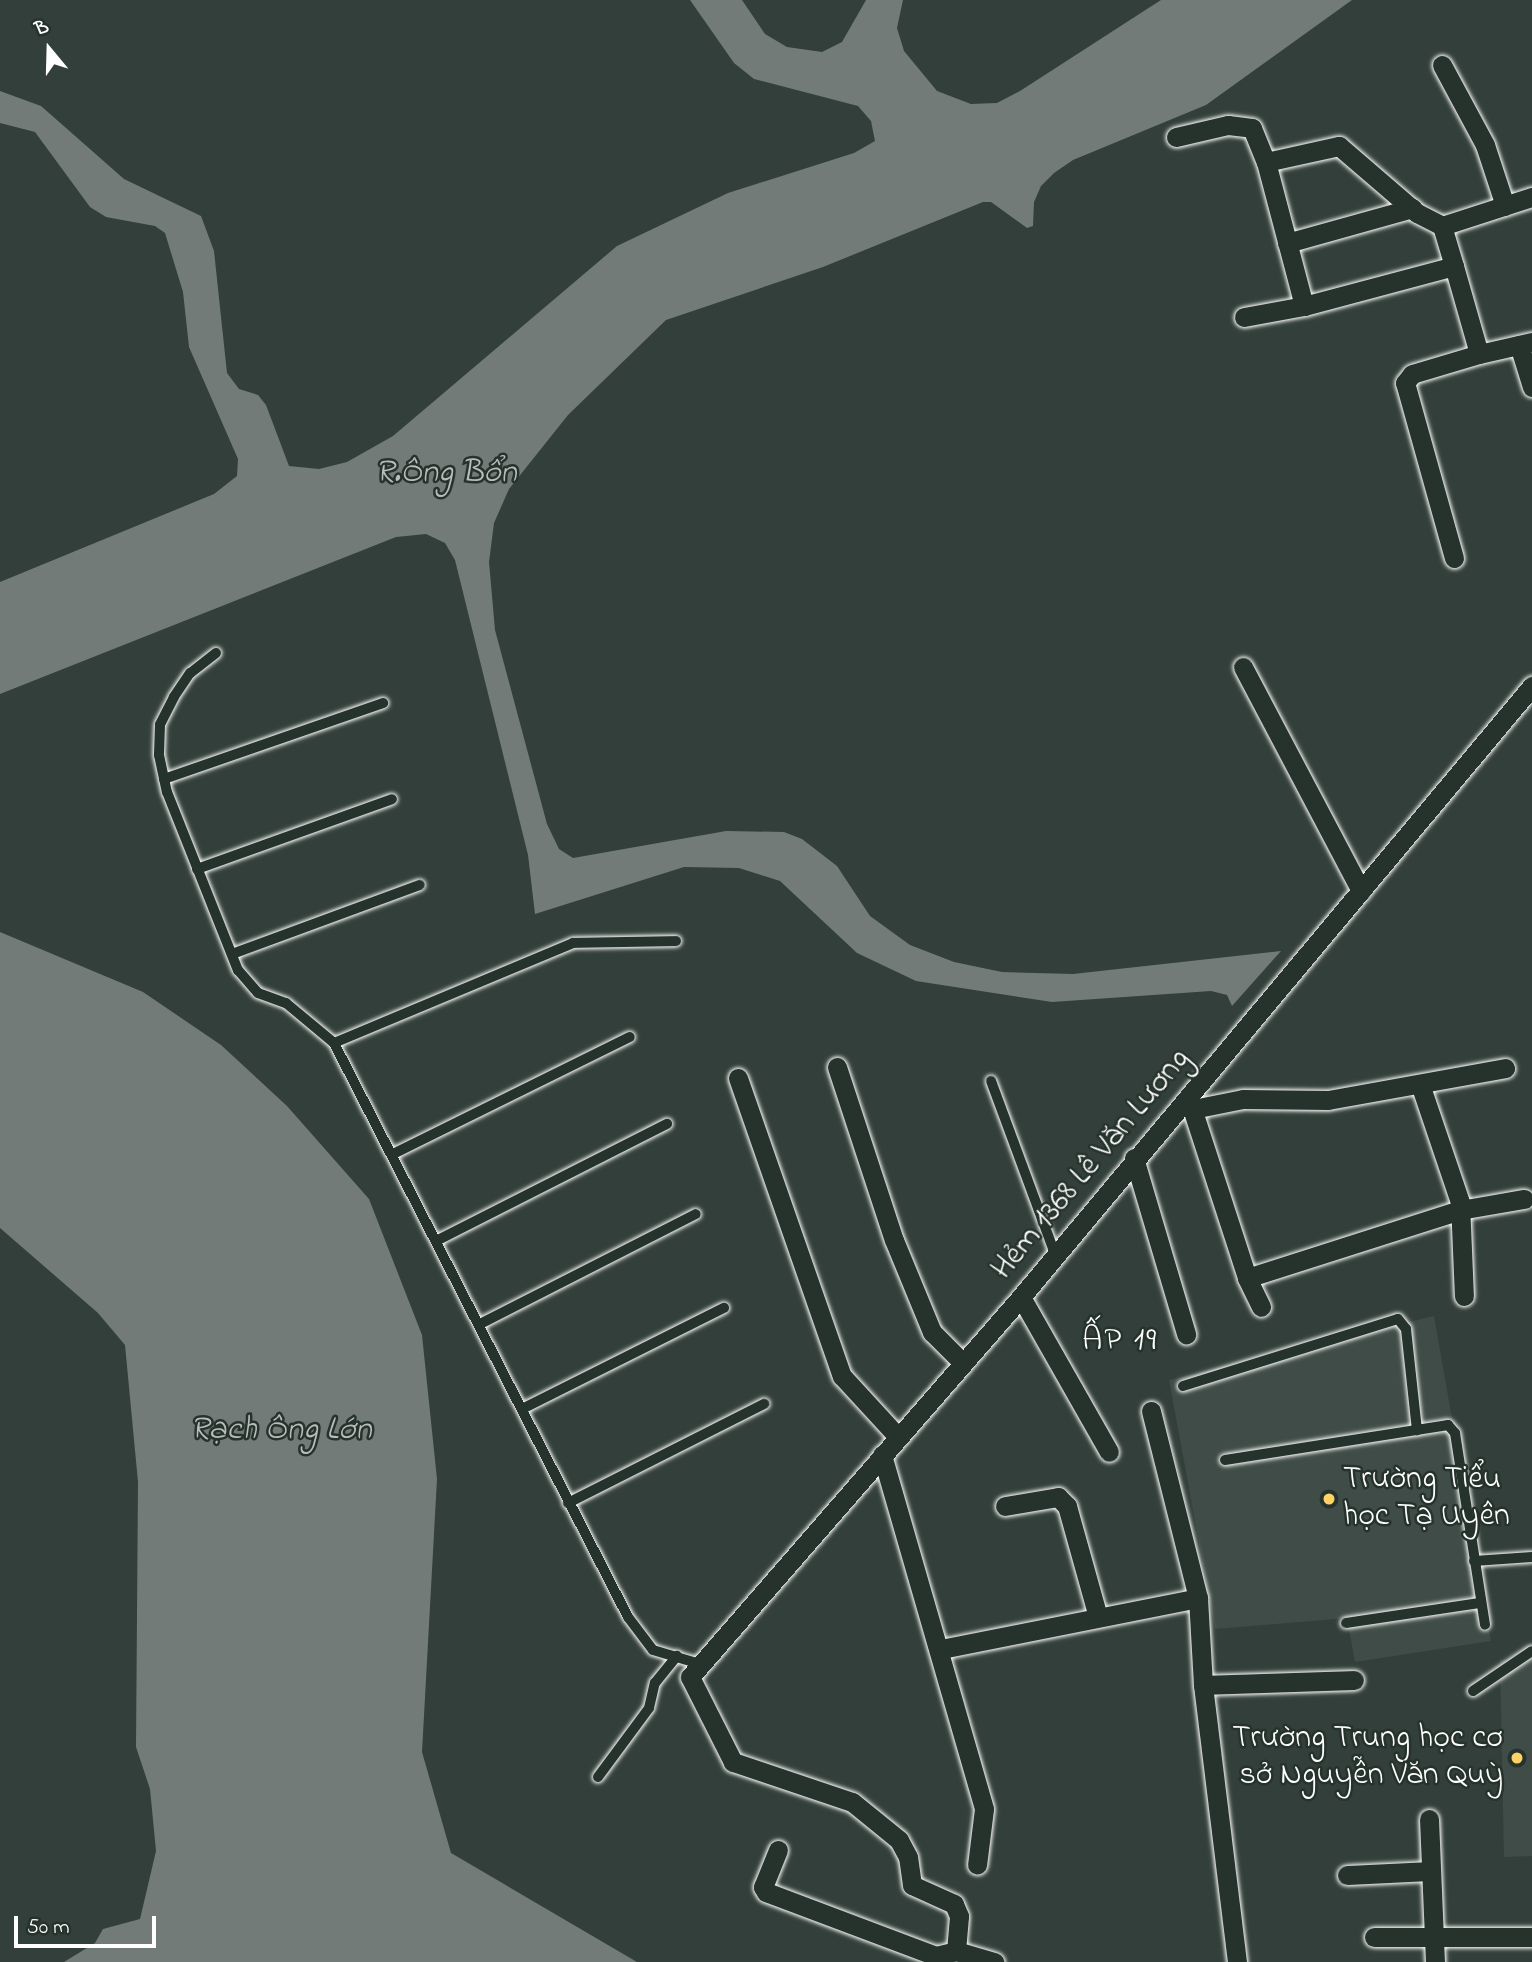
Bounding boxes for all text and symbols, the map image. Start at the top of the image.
north arrow [14,14,84,84]
text: B [32,14,52,44]
water label: R.Ông Bổn [375,454,517,494]
street label: Hẻm 1368 Lê Văn Lương [984,1042,1200,1288]
district label: ẤP 19 [1083,1322,1157,1362]
water label: Rạch Ông Lớn [190,1411,372,1451]
place label: Trường Tiểu học Tạ Uyên [1343,1462,1510,1537]
marker: Trường Tiểu học Tạ Uyên [1321,1491,1337,1507]
place label: Trường Trung học cơ sở Nguyễn Văn Quỳ [1232,1721,1503,1796]
marker: Trường Trung học cơ sở Nguyễn Văn Quỳ [1509,1750,1525,1766]
scale bar [18,1902,159,1946]
text: 50 m [27,1913,70,1943]

